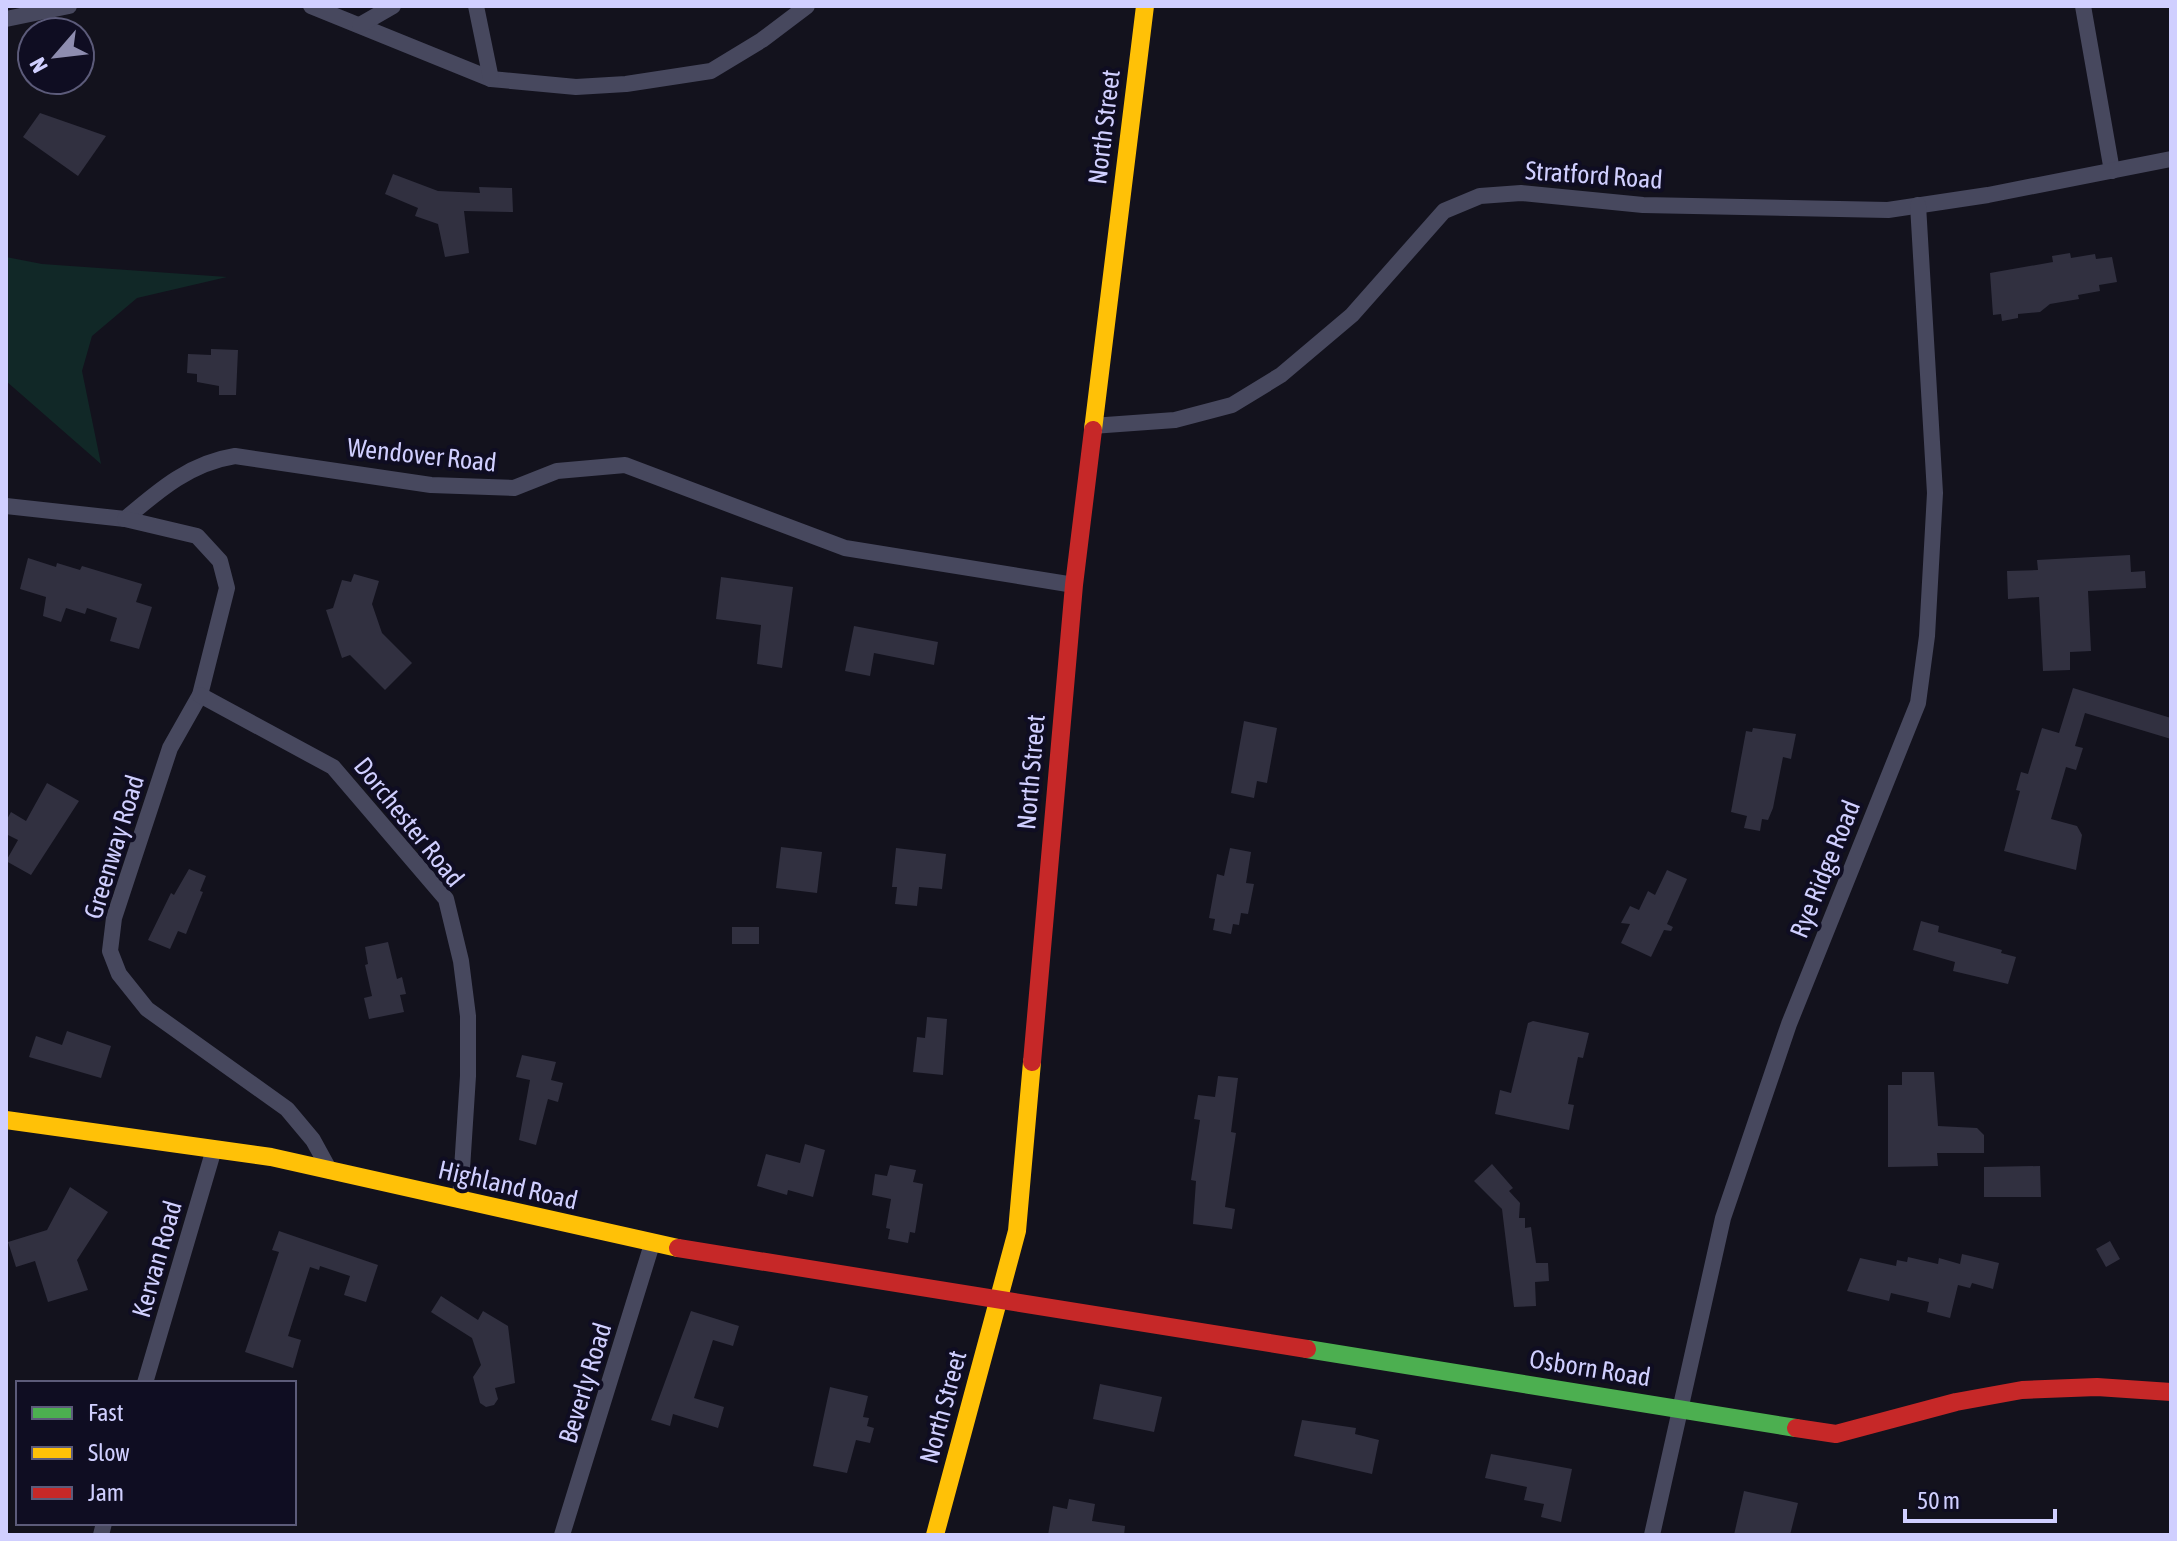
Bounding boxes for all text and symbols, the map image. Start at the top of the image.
north arrow [16,16,96,96]
text: N [24,54,53,77]
street label: North Street [1082,68,1126,186]
street label: Stratford Road [1524,155,1664,195]
street label: Wendover Road [346,432,498,478]
street label: North Street [1011,713,1051,831]
street label: Dorchester Road [348,751,470,893]
street label: Greenway Road [78,771,150,923]
street label: Rye Ridge Road [1784,796,1866,942]
street label: Highland Road [435,1154,581,1216]
street label: Kervan Road [126,1197,188,1321]
street label: Beverly Road [552,1319,618,1447]
street label: Osborn Road [1527,1344,1653,1392]
street label: North Street [914,1347,972,1467]
legend [16,1381,296,1525]
text: Fast [88,1399,124,1426]
text: Slow [88,1439,130,1466]
scale bar [1905,1473,2055,1523]
text: Jam [88,1479,124,1506]
text: 50 m [1917,1487,1960,1514]

